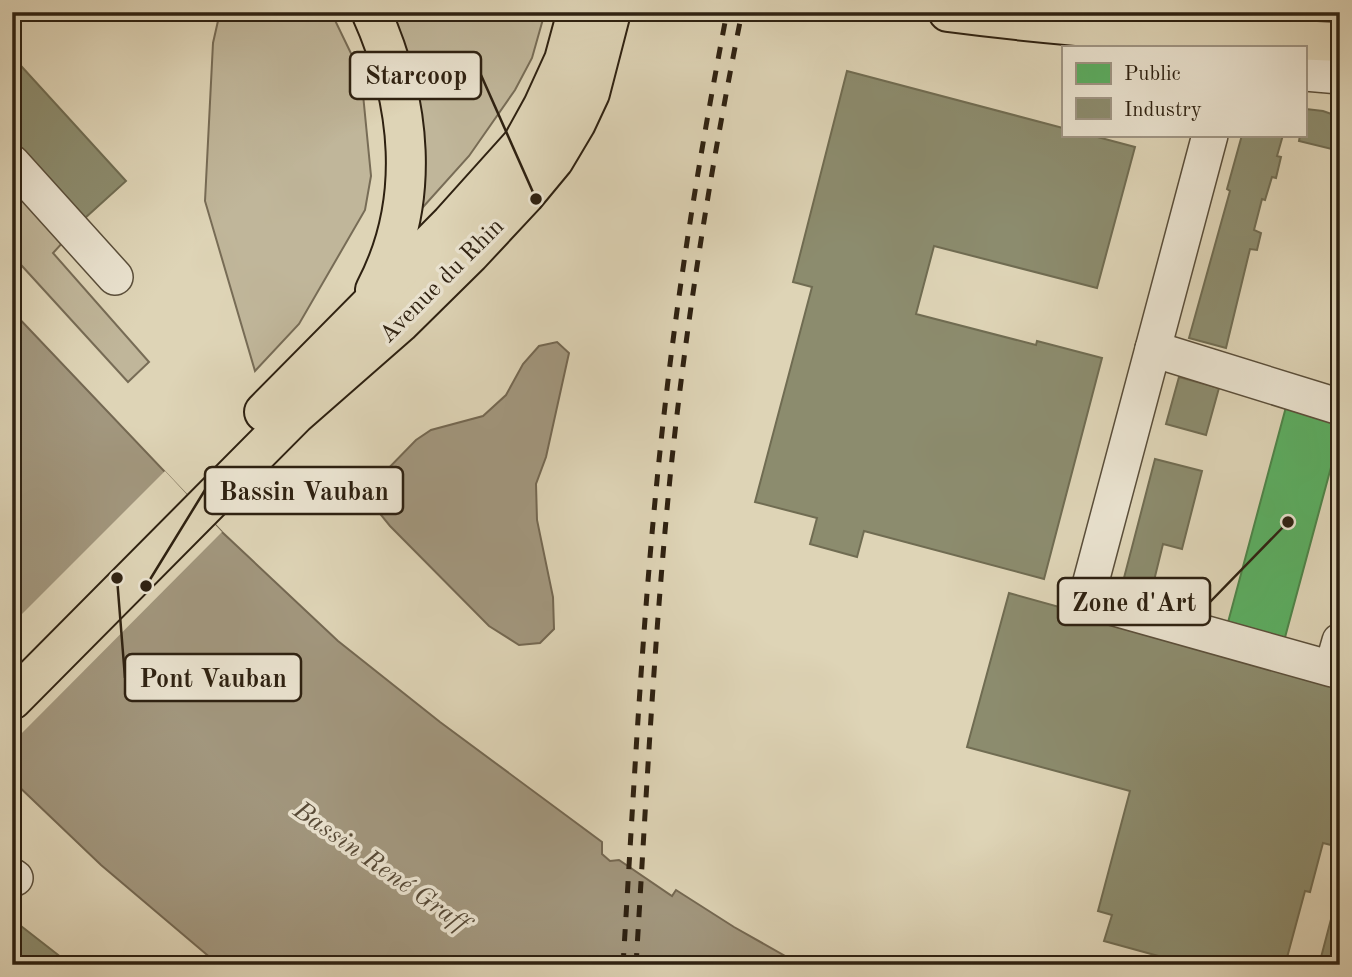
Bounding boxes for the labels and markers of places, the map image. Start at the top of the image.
callout: Starcoop [350,52,481,99]
callout: Bassin Vauban [205,467,403,514]
callout: Zone d'Art [1058,578,1210,625]
callout: Pont Vauban [125,654,301,701]

